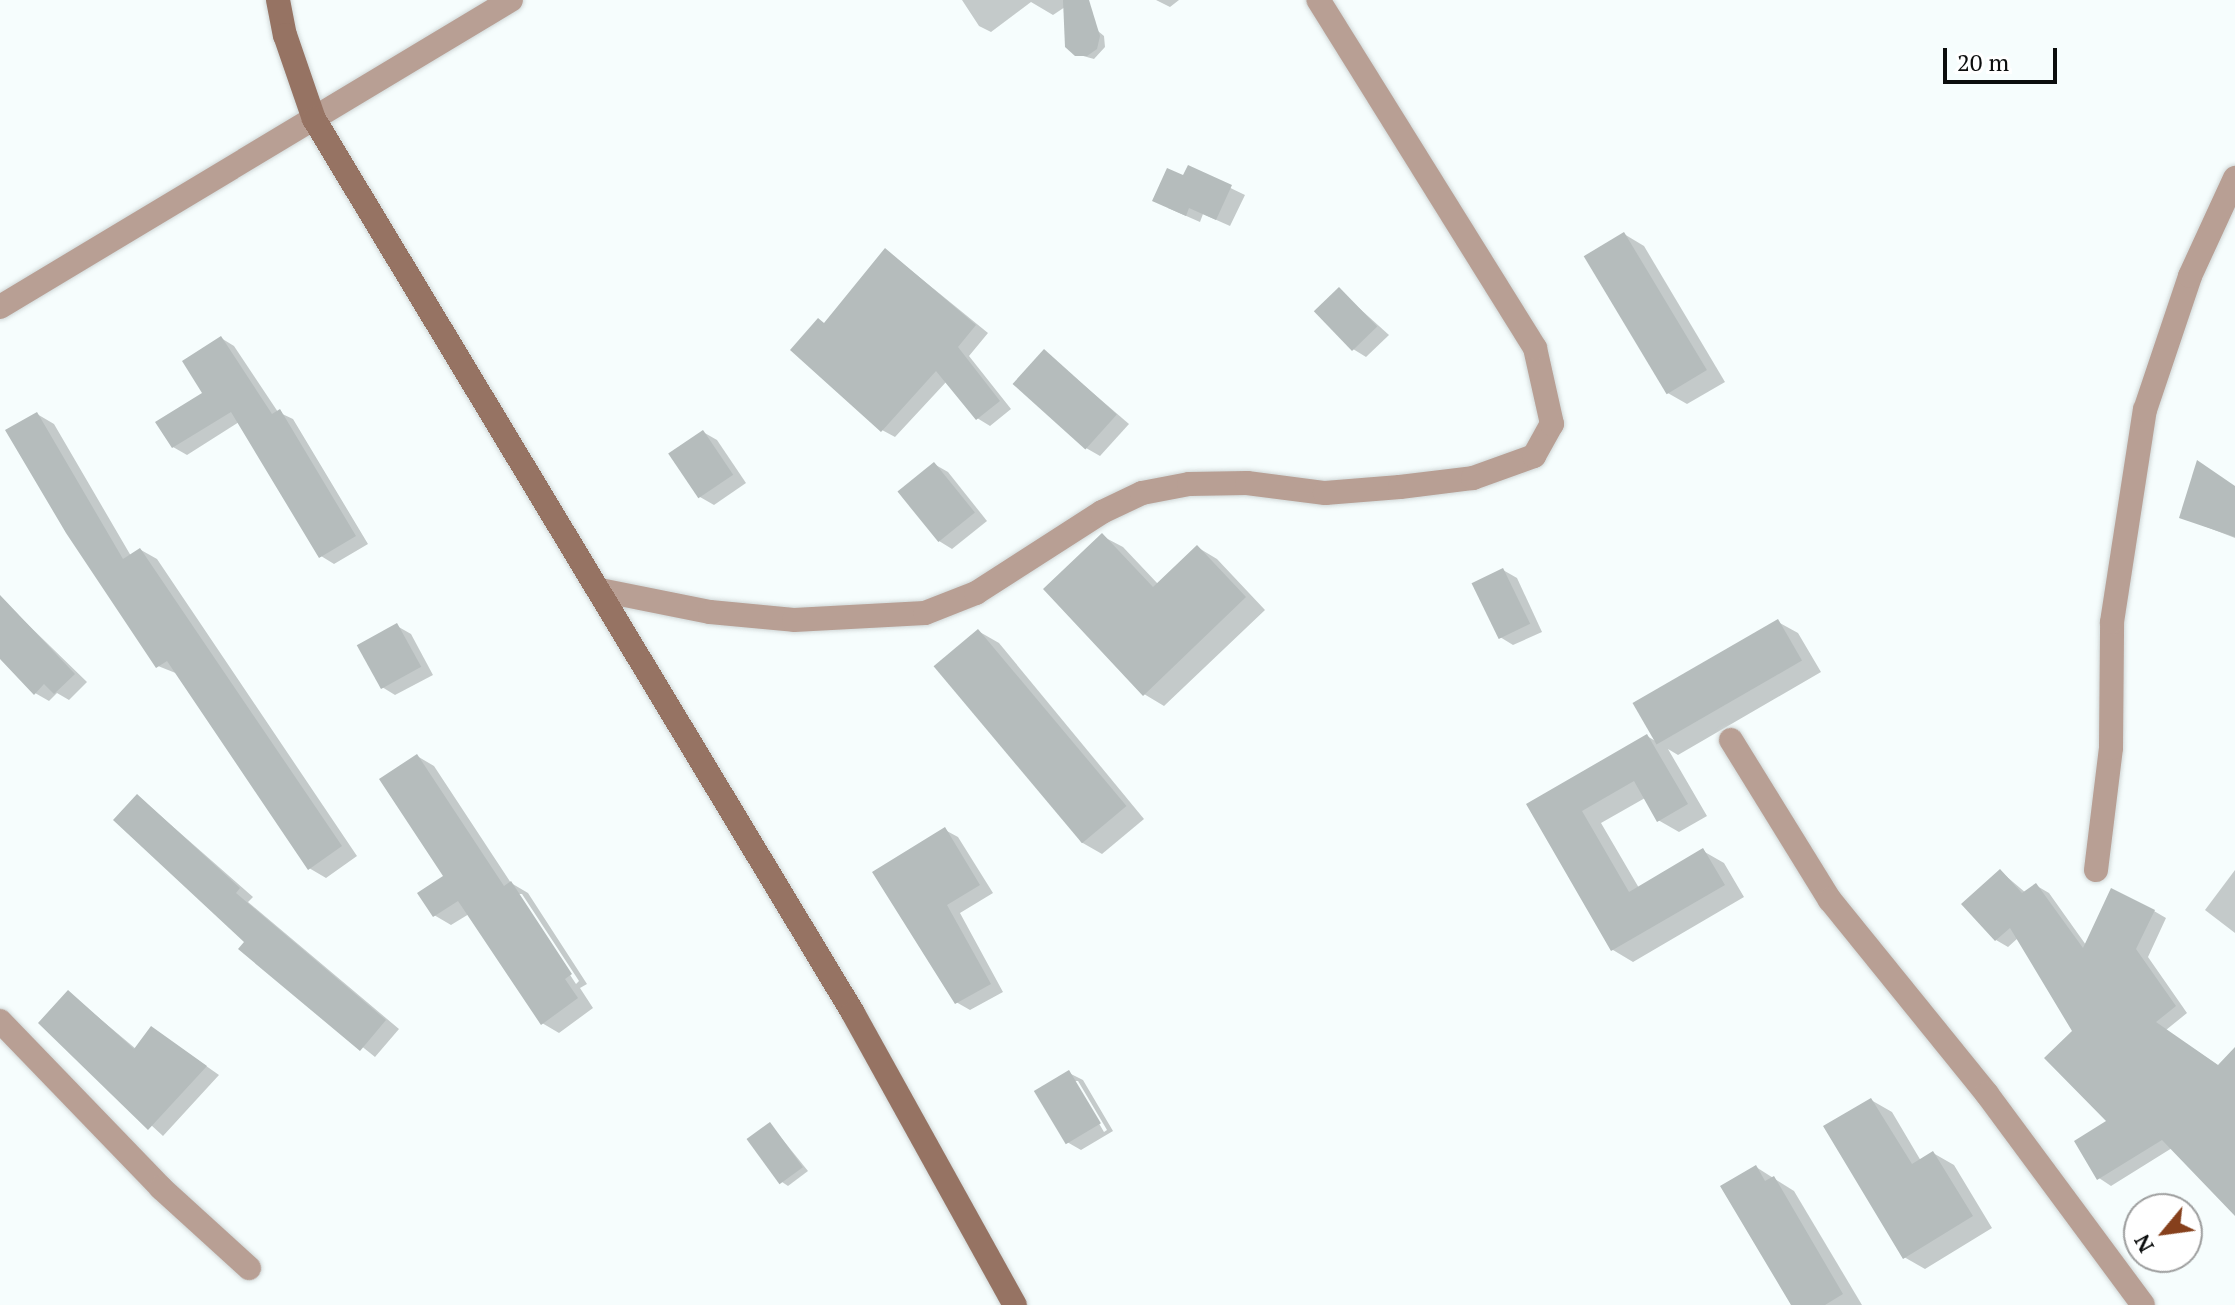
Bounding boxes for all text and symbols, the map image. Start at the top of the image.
scale bar [1947,32,2061,82]
text: 20 m [1957,46,2009,78]
north arrow [2123,1193,2203,1273]
text: N [2127,1230,2160,1258]

